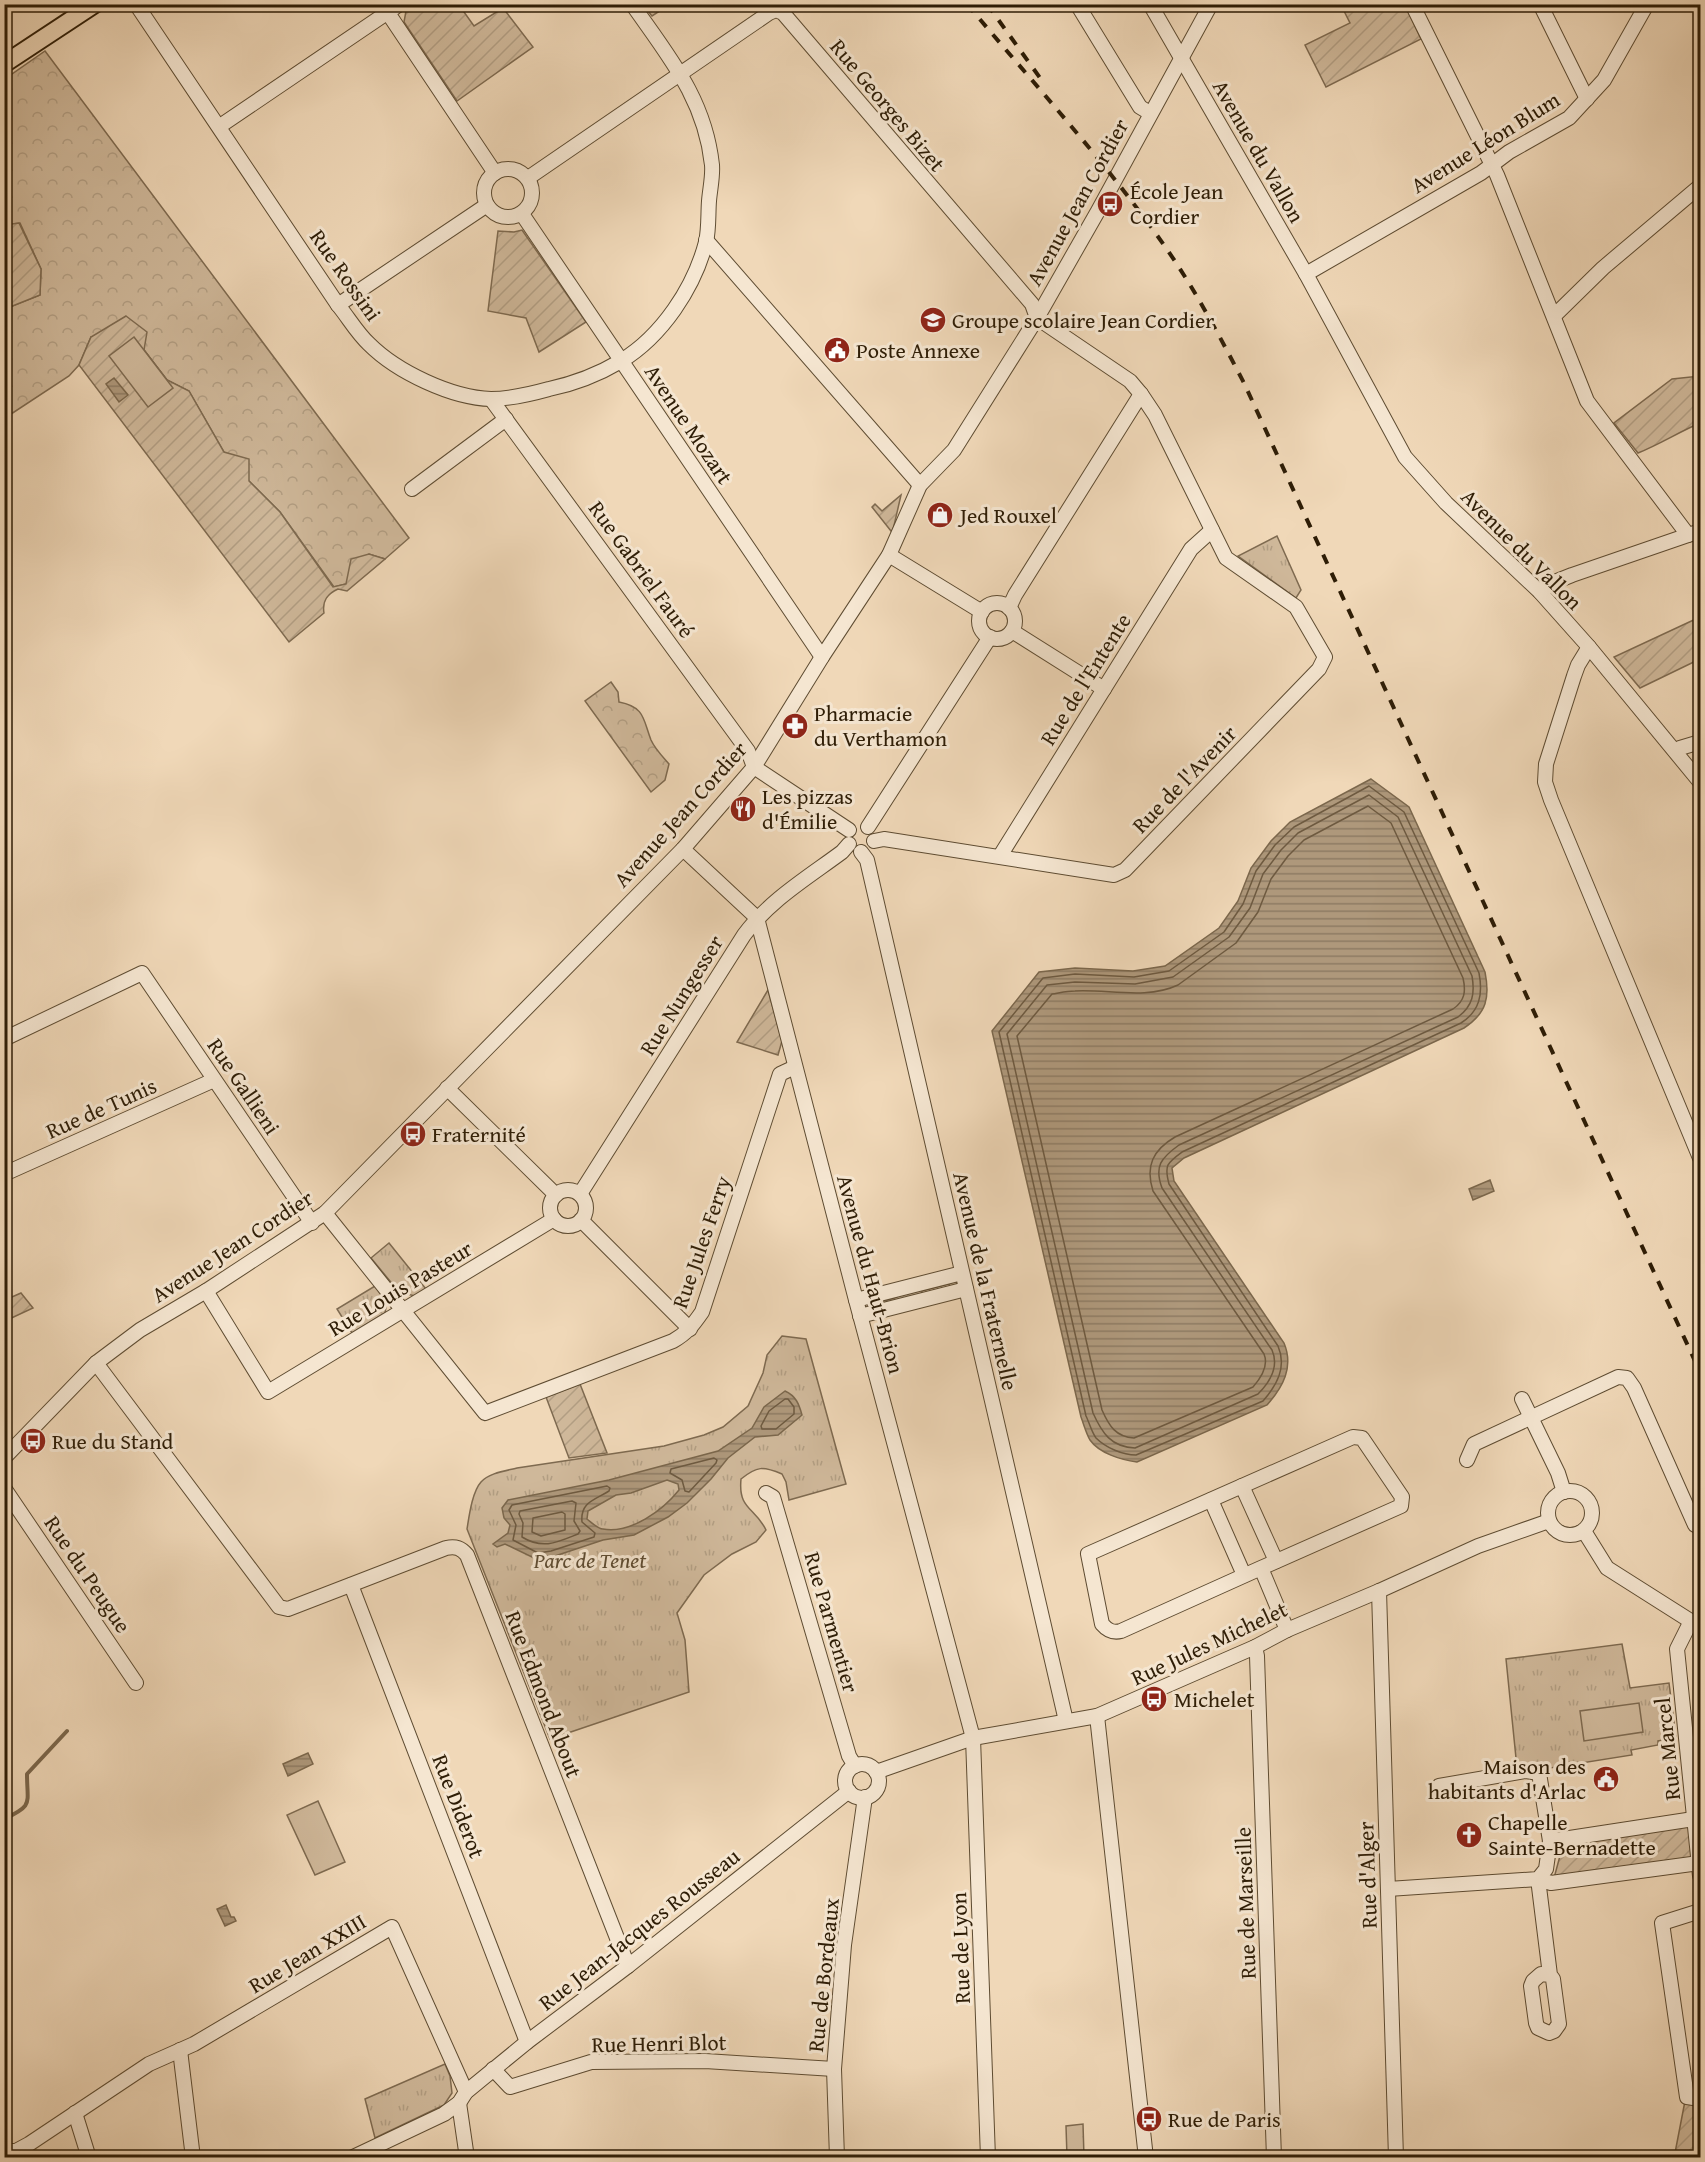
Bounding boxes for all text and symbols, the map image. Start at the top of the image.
street label: Rue Georges Bizet [823,32,953,178]
street label: Avenue du Vallon [1205,74,1313,229]
street label: Avenue Léon Blum [1404,83,1566,201]
street label: Avenue Jean Cordier [1018,113,1136,291]
place label: École Jean Cordier [1130,175,1224,232]
bus stop icon: École Jean Cordier [1095,189,1125,219]
street label: Rue Rossini [303,222,389,328]
place label: Groupe scolaire Jean Cordier [952,304,1214,336]
school or university icon: Groupe scolaire Jean Cordier [918,305,948,335]
place label: Poste Annexe [856,334,980,366]
public building icon: Poste Annexe [822,335,852,365]
street label: Avenue Mozart [637,358,741,491]
street label: Avenue du Vallon [1454,481,1590,617]
street label: Rue Gabriel Fauré [581,494,703,644]
place label: Jed Rouxel [957,499,1057,531]
shop icon: Jed Rouxel [925,500,955,530]
street label: Rue de l'Entente [1032,607,1138,751]
place label: Pharmacie du Verthamon [814,697,948,754]
pharmacy icon: Pharmacie du Verthamon [780,711,810,741]
street label: Rue de l'Avenir [1124,718,1244,840]
street label: Avenue Jean Cordier [606,734,754,894]
place label: Les pizzas d'Émilie [762,780,853,837]
restaurant icon: Les pizzas d'Émilie [728,794,758,824]
street label: Rue Nungesser [631,929,731,1061]
street label: Rue Gallieni [200,1031,288,1141]
street label: Rue de Tunis [41,1069,161,1147]
place label: Fraternité [432,1118,526,1150]
bus stop icon: Fraternité [398,1119,428,1149]
street label: Avenue de la Fraternelle [945,1169,1027,1393]
street label: Avenue du Haut-Brion [829,1171,913,1378]
street label: Rue Jules Ferry [663,1172,739,1312]
street label: Avenue Jean Cordier [145,1182,319,1310]
street label: Rue Louis Pasteur [322,1232,478,1344]
place label: Rue du Stand [52,1425,173,1457]
bus stop icon: Rue du Stand [18,1426,48,1456]
street label: Rue du Peugue [37,1509,139,1639]
park label: Parc de Tenet [533,1544,647,1576]
street label: Rue Parmentier [797,1548,867,1696]
street label: Rue Jules Michelet [1126,1593,1293,1693]
street label: Rue Edmond About [497,1606,591,1782]
place label: Michelet [1174,1683,1255,1715]
bus stop icon: Michelet [1139,1684,1169,1714]
street label: Rue Marcel [1646,1696,1688,1802]
street label: Rue Diderot [425,1749,494,1863]
place label: Maison des habitants d'Arlac [1428,1750,1586,1807]
public building icon: Maison des habitants d'Arlac [1591,1764,1621,1794]
place label: Chapelle Sainte-Bernadette [1488,1806,1656,1863]
church icon: Chapelle Sainte-Bernadette [1454,1820,1484,1850]
street label: Rue d'Alger [1349,1821,1385,1929]
street label: Rue de Marseille [1226,1826,1264,1980]
street label: Rue Jean-Jacques Rousseau [532,1840,746,2018]
street label: Rue de Lyon [942,1891,978,2004]
street label: Rue de Bordeaux [799,1896,847,2054]
street label: Rue Jean XXIII [242,1905,372,2001]
street label: Rue Henri Blot [591,2026,727,2060]
place label: Rue de Paris [1168,2103,1281,2135]
bus stop icon: Rue de Paris [1134,2104,1164,2134]

